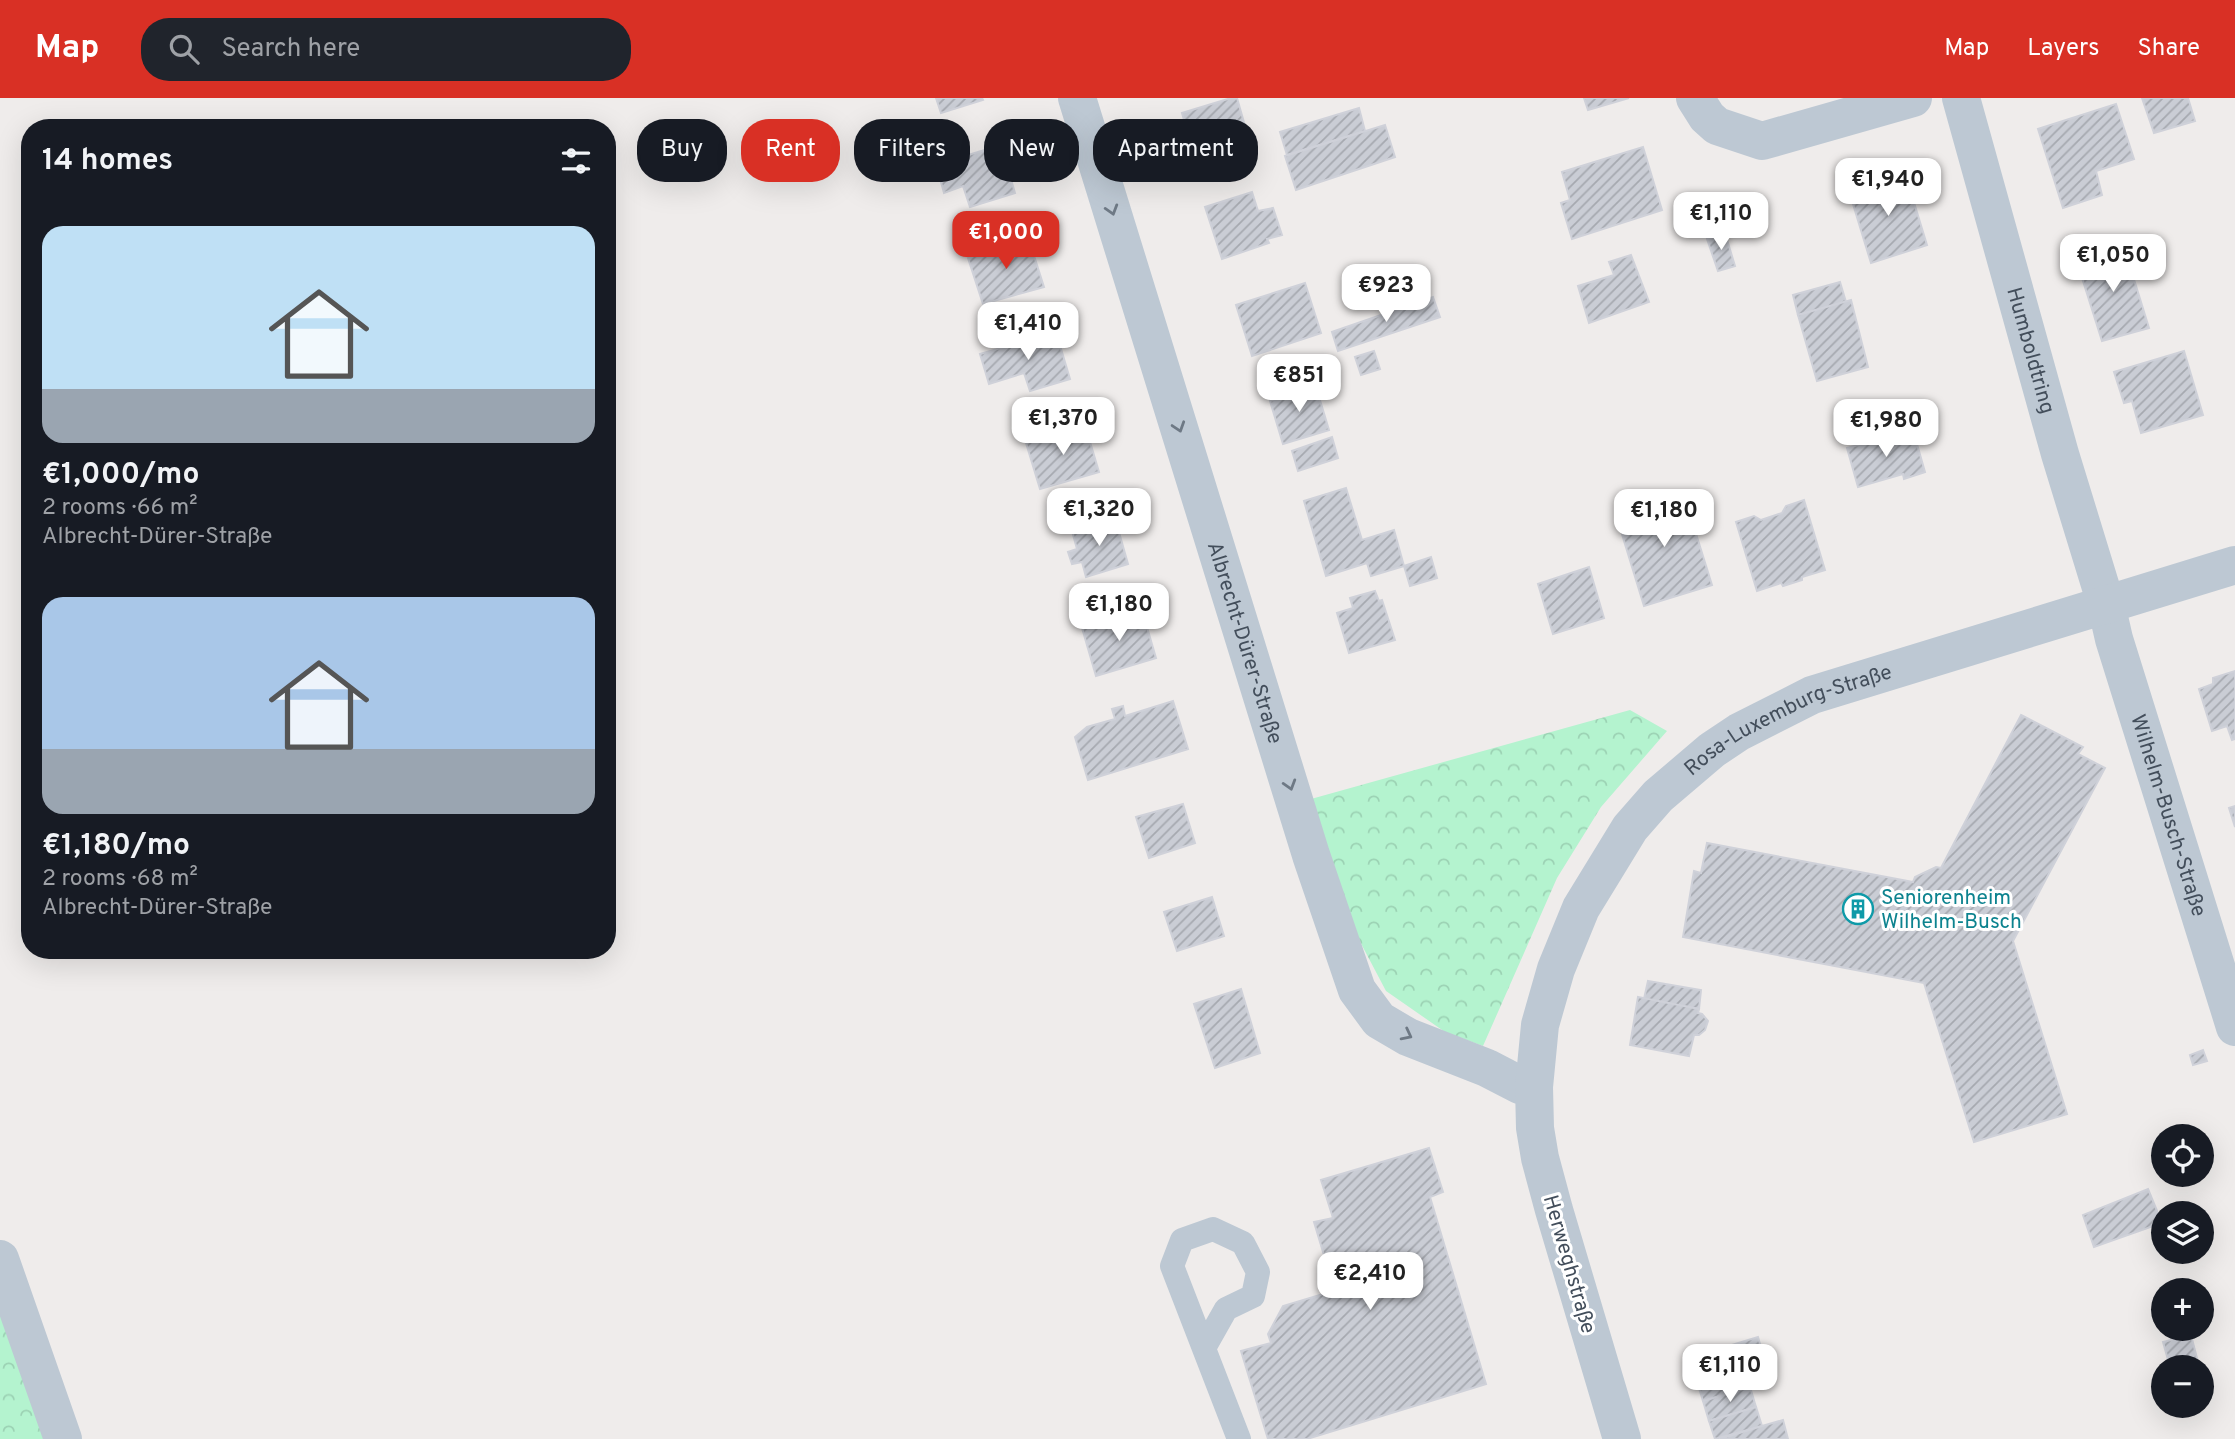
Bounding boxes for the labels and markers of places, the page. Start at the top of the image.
pin: €1,940 [1831,158,1945,218]
pin: €1,110 [1664,192,1778,252]
pin: €1,000 [949,212,1063,271]
pin: €1,050 [2056,234,2170,294]
pin: €923 [1345,264,1427,324]
pin: €1,410 [971,302,1085,362]
pin: €851 [1258,354,1340,414]
pin: €1,370 [1006,398,1120,457]
pin: €1,980 [1829,400,1943,459]
pin: €1,320 [1042,489,1156,548]
pin: €1,180 [1607,490,1721,549]
pin: €1,180 [1062,584,1176,643]
place label: Seniorenheim Wilhelm-Busch [1881,885,2022,936]
building icon: Seniorenheim Wilhelm-Busch [1841,892,1875,926]
pin: €2,410 [1313,1252,1427,1312]
pin: €1,110 [1673,1344,1787,1404]

